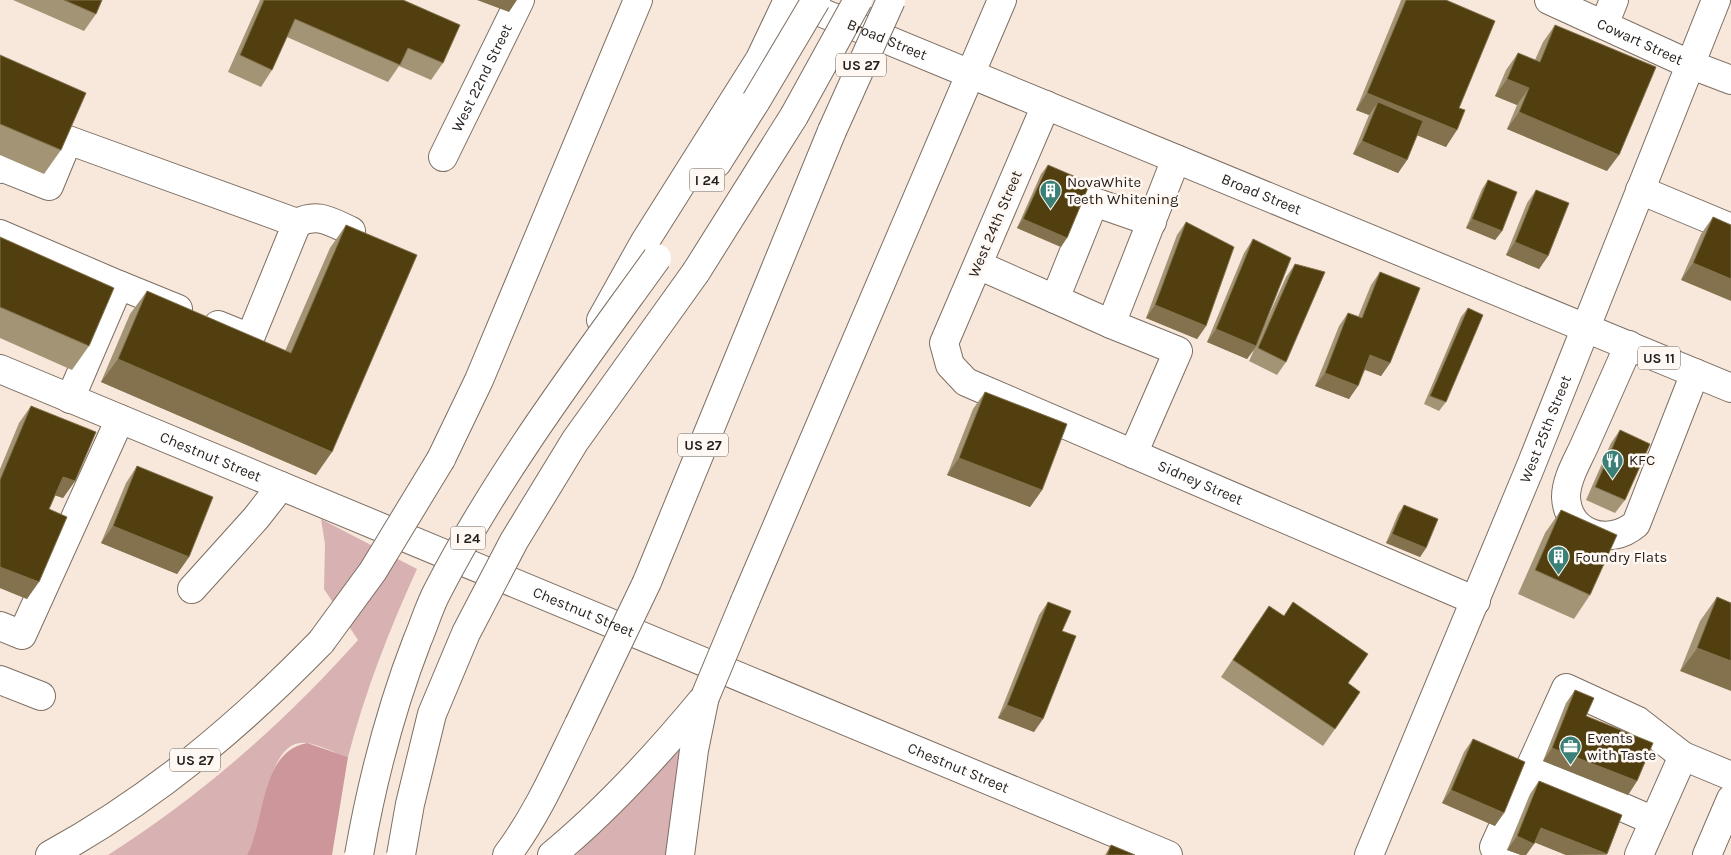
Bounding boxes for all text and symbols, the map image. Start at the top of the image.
street label: Cowart Street [1594,14,1686,69]
street label: Broad Street [844,15,930,64]
street label: West 22nd Street [448,21,516,135]
road number: US 27 [836,54,886,76]
road number: I 24 [690,168,724,192]
street label: West 24th Street [964,168,1026,280]
street label: Broad Street [1219,170,1304,219]
place label: NovaWhite Teeth Whitening [1067,173,1179,208]
building icon: NovaWhite Teeth Whitening [1039,179,1063,210]
road number: US 11 [1638,346,1680,369]
street label: West 25th Street [1516,372,1575,486]
street label: Chestnut Street [157,428,264,486]
road number: US 27 [678,434,728,456]
restaurant icon: KFC [1601,448,1625,479]
place label: KFC [1629,451,1655,469]
street label: Sidney Street [1155,456,1246,509]
road number: I 24 [450,526,486,550]
building icon: Foundry Flats [1547,545,1571,576]
place label: Foundry Flats [1575,548,1667,566]
street label: Chestnut Street [530,583,637,641]
place label: Events with Taste [1587,729,1656,764]
office icon: Events with Taste [1559,735,1583,766]
street label: Chestnut Street [905,739,1012,797]
road number: US 27 [170,748,220,772]

